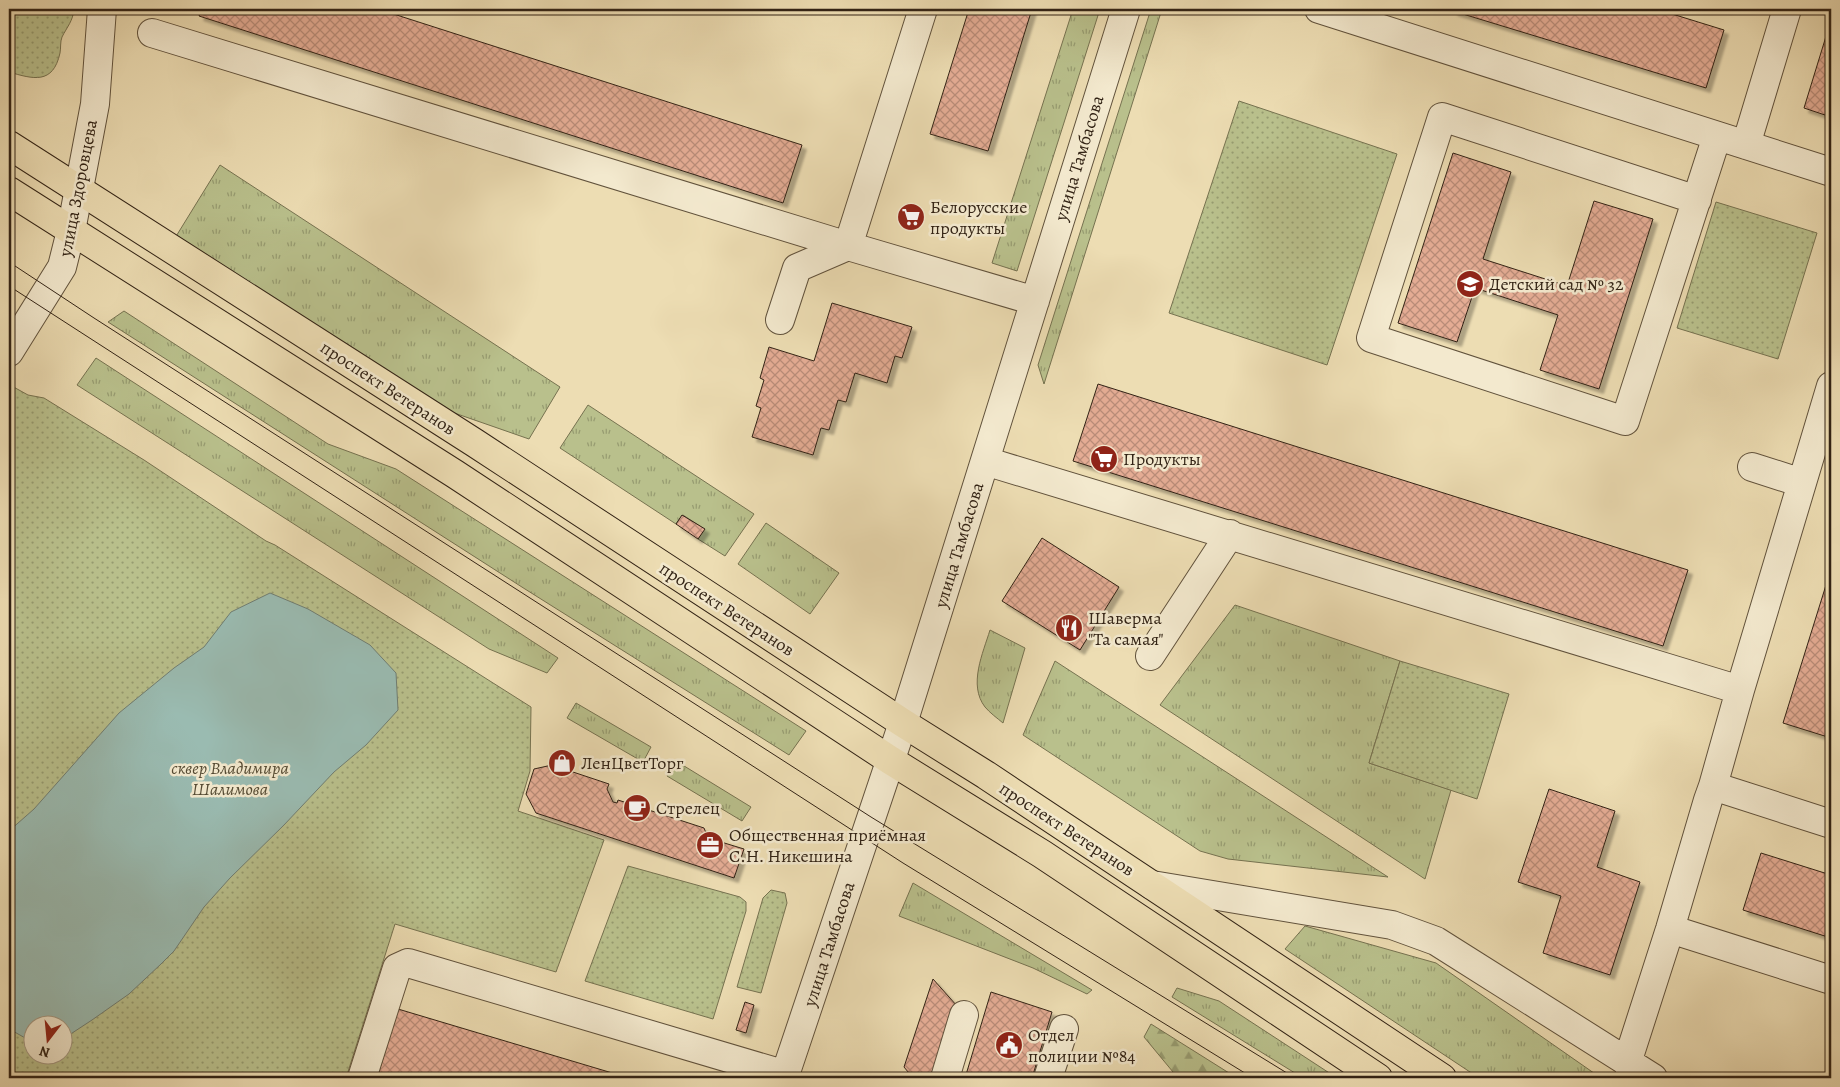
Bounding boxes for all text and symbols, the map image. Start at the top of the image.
street label: улица Тамбасова [1048,92,1110,225]
street label: улица Здоровцева [53,117,103,260]
place label: Белорусские продукты [930,195,1027,240]
supermarket icon: Белорусские продукты [896,202,926,232]
school or university icon: Детский сад № 32 [1455,269,1485,299]
place label: Детский сад № 32 [1489,272,1624,296]
street label: проспект Ветеранов [316,335,460,441]
supermarket icon: Продукты [1089,444,1119,474]
place label: Продукты [1123,447,1201,471]
street label: улица Тамбасова [928,479,990,612]
street label: проспект Ветеранов [655,556,799,662]
place label: Шаверма "Та самая" [1088,606,1164,651]
restaurant icon: Шаверма "Та самая" [1054,613,1084,643]
shop icon: ЛенЦветТорг [547,748,577,778]
place label: ЛенЦветТорг [581,751,684,775]
park label: сквер Владимира Шалимова [171,756,289,801]
street label: проспект Ветеранов [995,776,1139,882]
cafe icon: Стрелец [622,793,652,823]
place label: Стрелец [656,796,720,820]
place label: Общественная приёмная С.Н. Никешина [729,823,926,868]
office icon: Общественная приёмная С.Н. Никешина [695,830,725,860]
street label: улица Тамбасова [797,878,861,1010]
north arrow [22,1014,72,1064]
place label: Отдел полиции №84 [1028,1023,1136,1068]
public building icon: Отдел полиции №84 [994,1030,1024,1060]
text: N [37,1041,52,1063]

